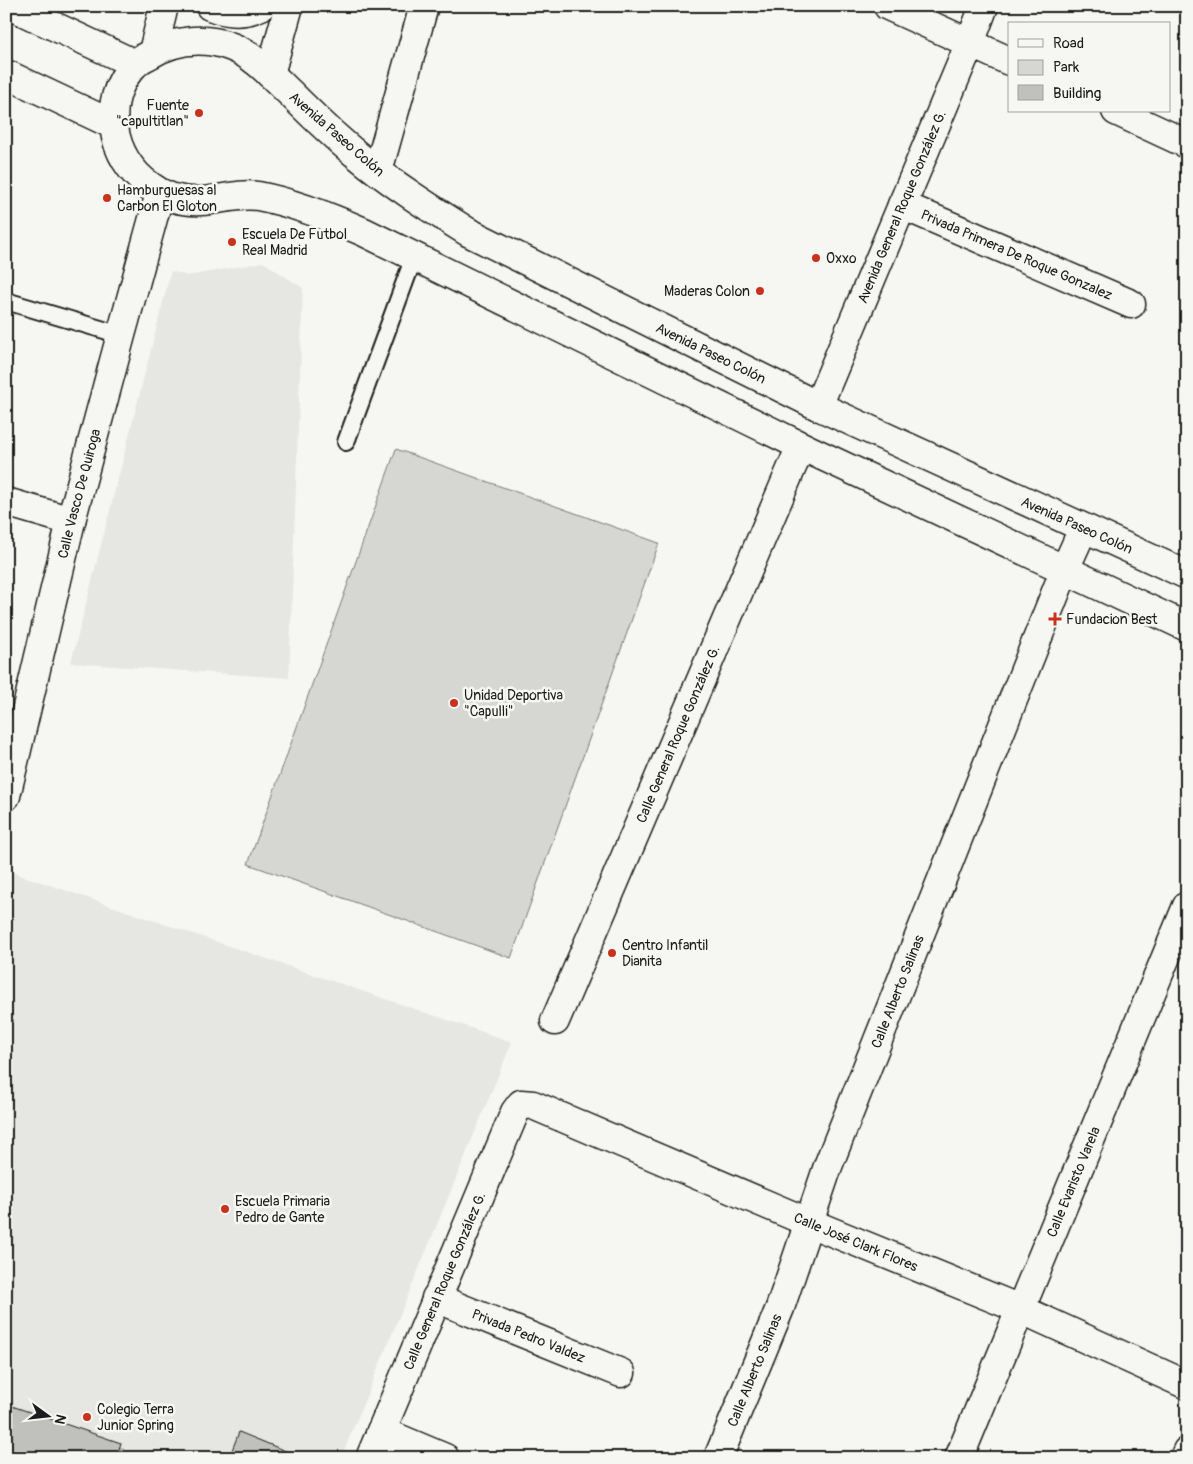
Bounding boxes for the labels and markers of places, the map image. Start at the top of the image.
place label: Fuente "capultitlan" [116,97,189,130]
marker: Fuente "capultitlan" [193,107,205,119]
place label: Hamburguesas al Carbon El Gloton [117,182,217,215]
marker: Hamburguesas al Carbon El Gloton [101,192,113,204]
place label: Escuela De Futbol Real Madrid [242,226,347,259]
marker: Escuela De Futbol Real Madrid [226,236,238,248]
place label: Oxxo [826,250,857,267]
marker: Oxxo [810,252,822,264]
place label: Maderas Colon [664,283,750,300]
marker: Maderas Colon [754,285,766,297]
place label: Fundacion Best [1066,611,1158,628]
marker: Fundacion Best [1048,612,1062,626]
place label: Unidad Deportiva "Capulli" [464,687,563,720]
marker: Unidad Deportiva "Capulli" [448,697,460,709]
place label: Centro Infantil Dianita [622,937,708,970]
marker: Centro Infantil Dianita [606,947,618,959]
place label: Escuela Primaria Pedro de Gante [235,1193,330,1226]
marker: Escuela Primaria Pedro de Gante [219,1203,231,1215]
place label: Colegio Terra Junior Spring [97,1401,174,1434]
marker: Colegio Terra Junior Spring [81,1411,93,1423]

